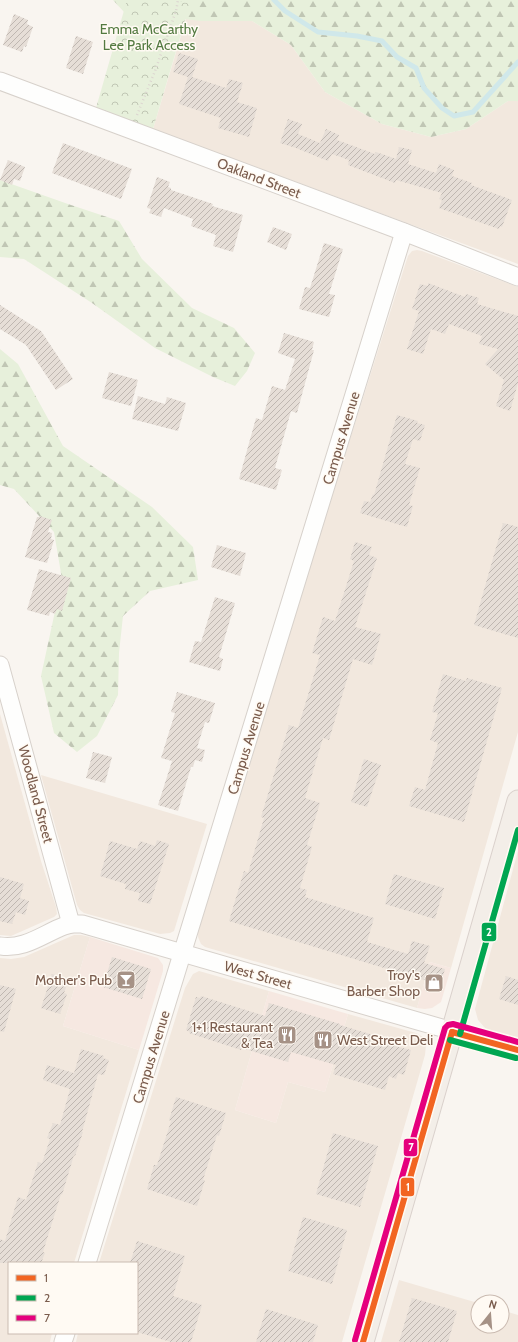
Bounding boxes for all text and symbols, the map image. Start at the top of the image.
park label: Emma McCarthy Lee Park Access [100,20,198,54]
street label: Oakland Street [215,154,304,202]
street label: Campus Avenue [318,389,364,487]
street label: Campus Avenue [223,699,269,797]
street label: Woodland Street [14,743,58,845]
line badge: 2 [481,922,497,942]
text: 2 [486,925,492,939]
street label: West Street [222,957,294,993]
place label: Troy's Barber Shop [347,966,420,1000]
bar icon: Mother's Pub [115,969,137,991]
place label: Mother's Pub [35,971,112,989]
shop icon: Troy's Barber Shop [423,972,445,994]
street label: Campus Avenue [128,1008,174,1106]
place label: 1+1 Restaurant & Tea [192,1018,273,1052]
restaurant icon: 1+1 Restaurant & Tea [276,1024,298,1046]
restaurant icon: West Street Deli [312,1029,334,1051]
place label: West Street Deli [337,1031,433,1049]
line badge: 7 [403,1138,418,1157]
text: 7 [408,1140,414,1154]
line badge: 1 [400,1177,415,1197]
text: 1 [406,1180,410,1194]
legend [8,1262,138,1334]
text: 1 [44,1270,48,1285]
text: 2 [44,1290,50,1305]
north arrow [470,1294,510,1334]
text: N [487,1297,499,1312]
text: 7 [44,1310,50,1325]

